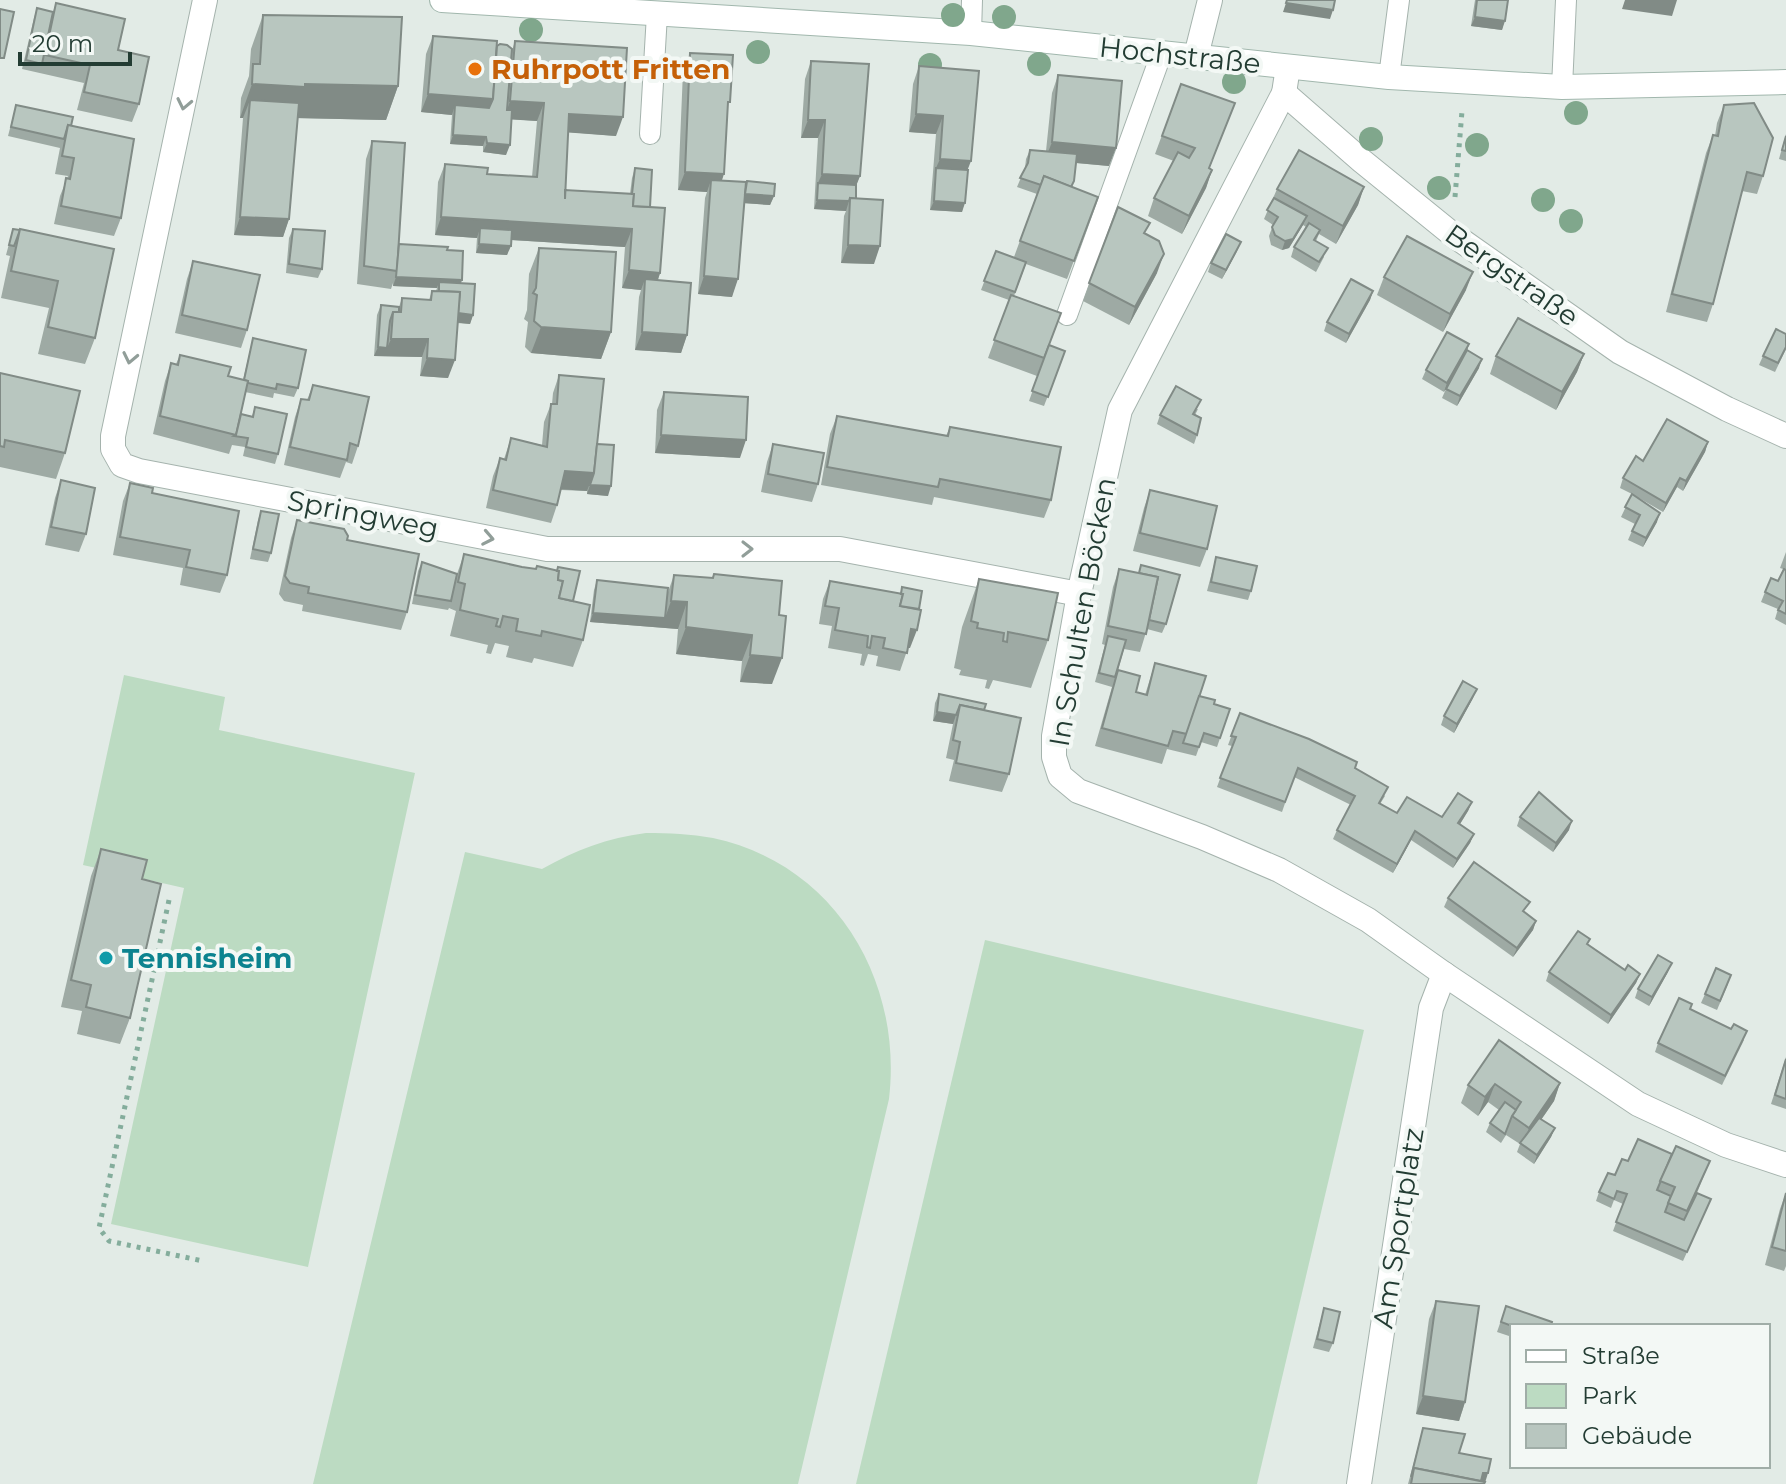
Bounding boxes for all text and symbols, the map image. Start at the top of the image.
scale bar [20,16,130,66]
text: 20 m [32,29,93,58]
street label: Hochstraße [1098,30,1262,80]
place label: Ruhrpott Fritten [491,52,730,86]
marker: Ruhrpott Fritten [466,60,484,78]
one-way arrow [176,97,193,110]
street label: Bergstraße [1439,217,1585,333]
one-way arrow [122,351,139,364]
street label: In Schulten Böcken [1042,475,1122,749]
street label: Springweg [285,483,441,545]
one-way arrow [481,528,495,545]
one-way arrow [741,540,754,558]
place label: Tennisheim [122,941,292,975]
marker: Tennisheim [97,949,115,967]
street label: Am Sportplatz [1365,1125,1431,1331]
legend [1510,1324,1770,1468]
text: Straße [1582,1341,1660,1370]
text: Park [1582,1381,1637,1410]
text: Gebäude [1582,1421,1692,1450]

